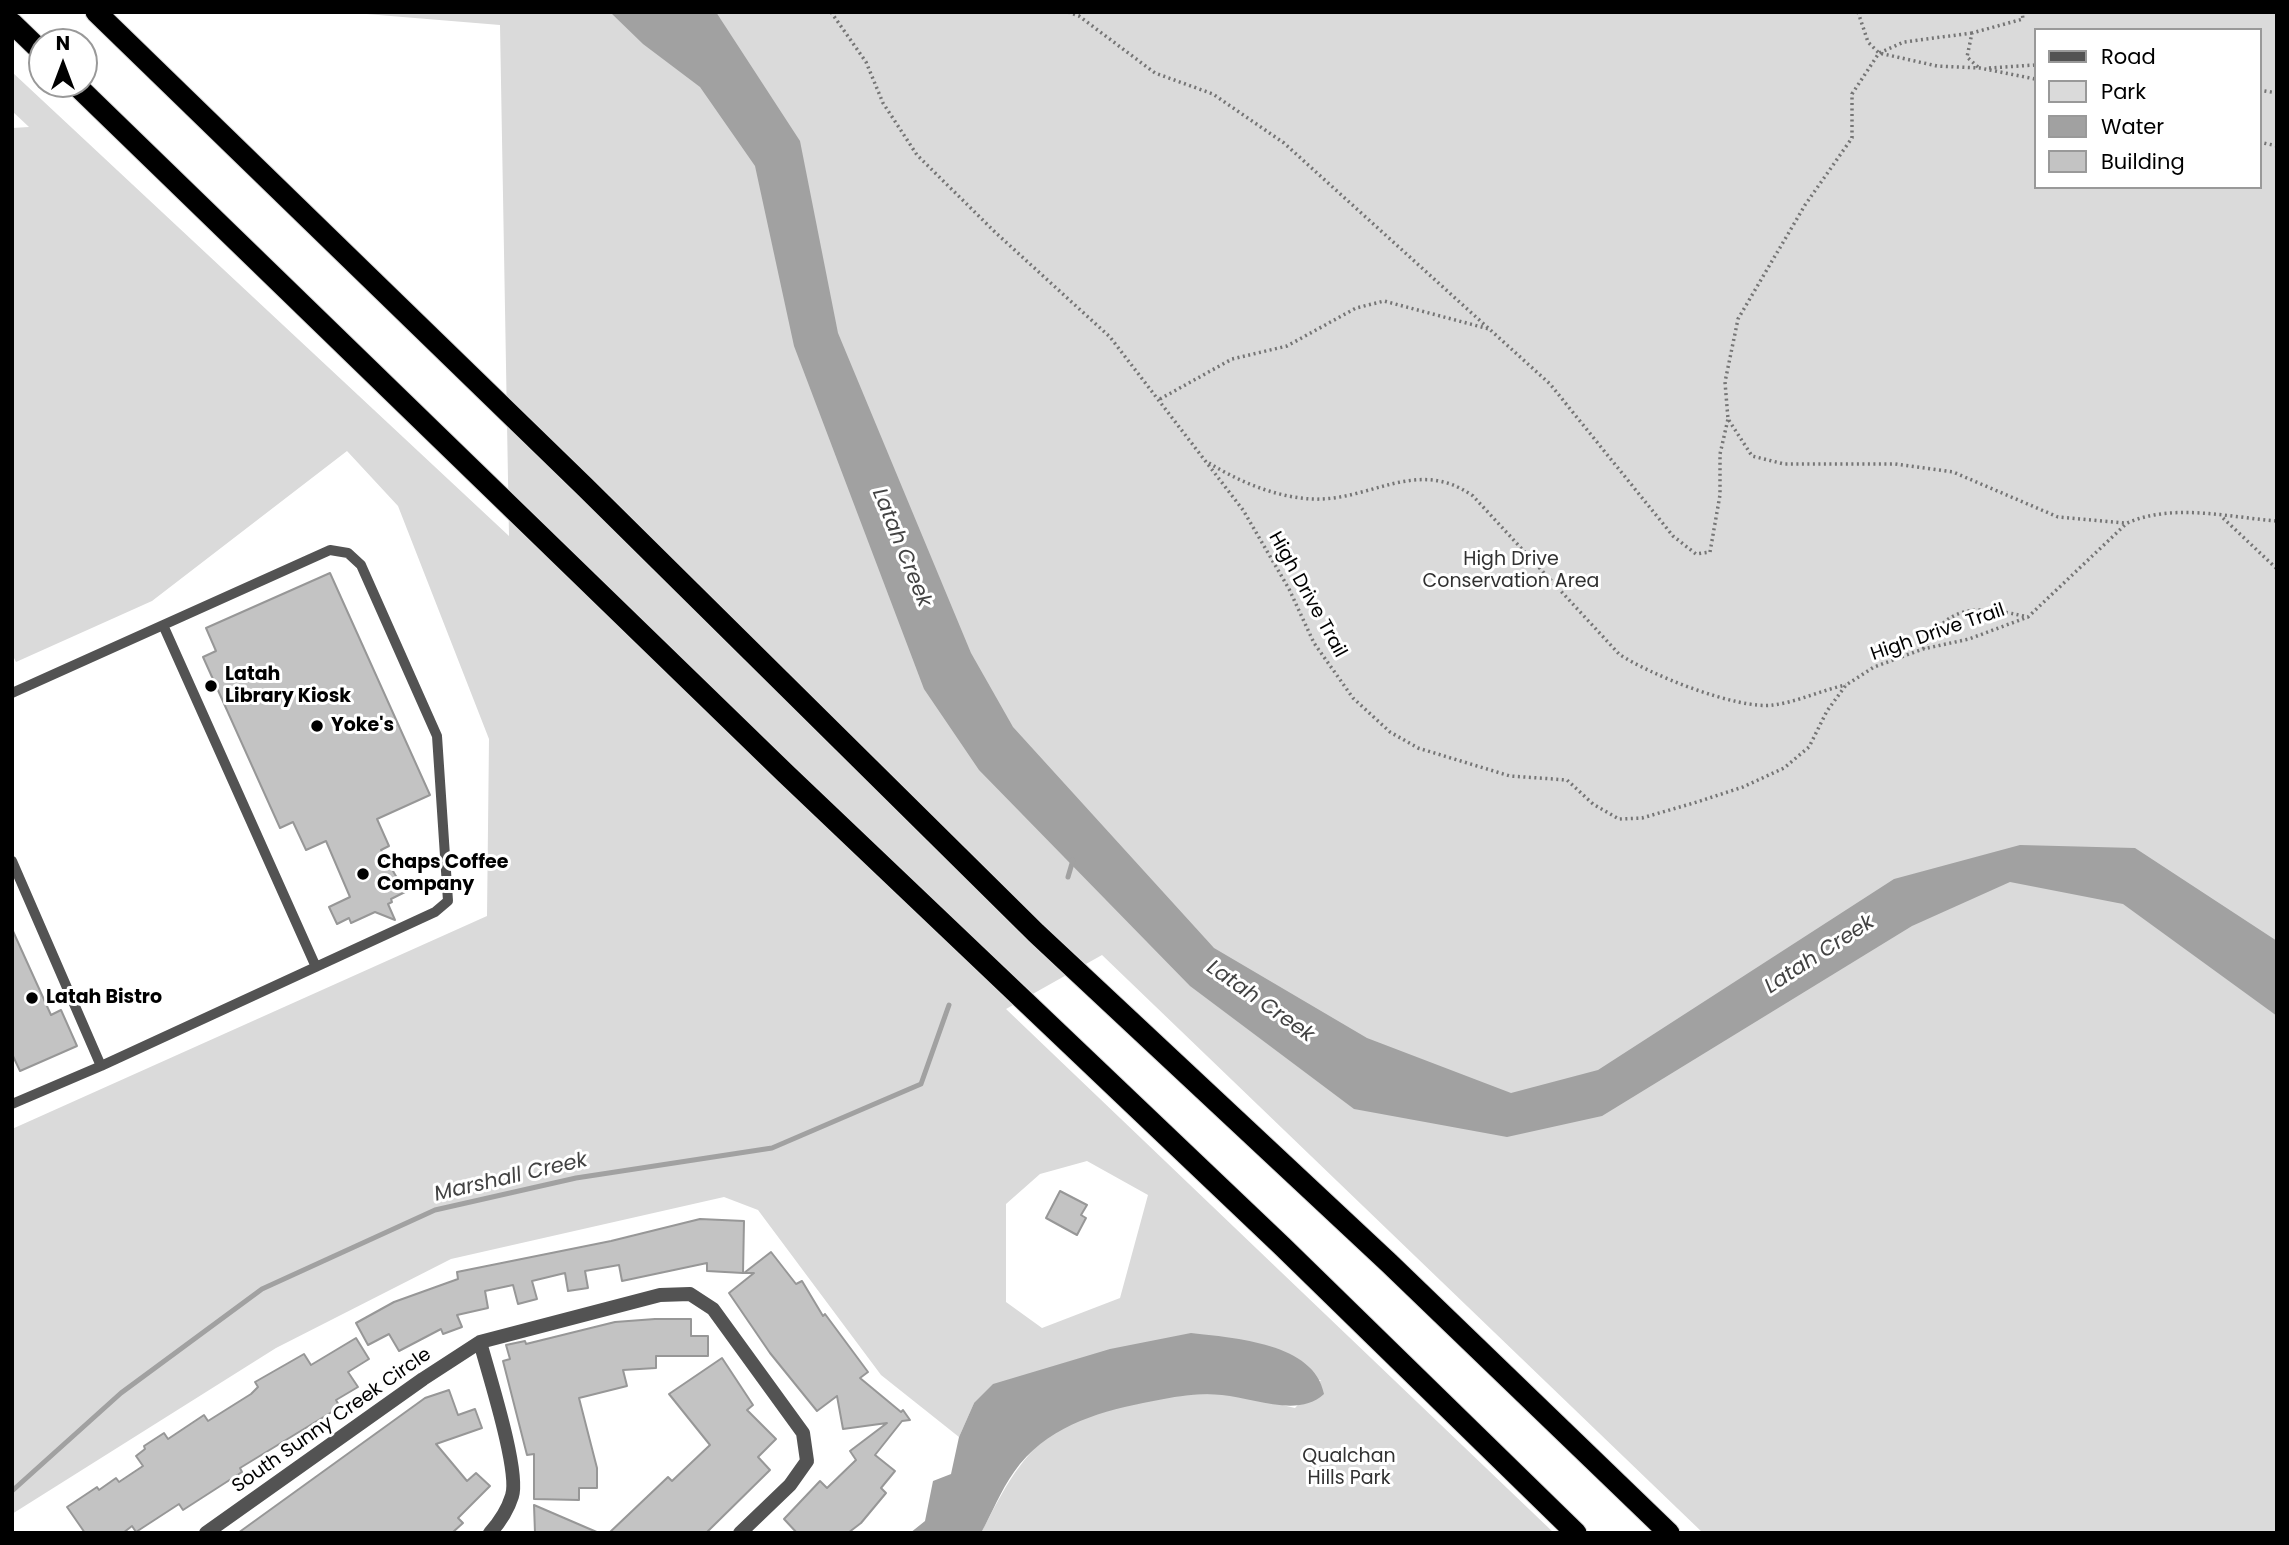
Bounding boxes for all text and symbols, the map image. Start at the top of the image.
north arrow [28,28,98,98]
legend [2034,28,2261,189]
text: N [56,30,70,57]
text: Road [2101,42,2156,71]
text: Park [2101,77,2146,106]
text: Water [2101,112,2164,141]
text: Building [2101,147,2185,176]
water label: Latah Creek [866,485,936,611]
street label: High Drive Trail [1263,528,1351,662]
park label: High Drive Conservation Area [1423,549,1599,593]
street label: High Drive Trail [1868,599,2008,667]
place label: Latah Library Kiosk [225,664,351,708]
marker: Latah Library Kiosk [203,678,219,694]
place label: Yoke's [331,715,394,737]
marker: Yoke's [309,718,325,734]
place label: Chaps Coffee Company [377,852,508,896]
marker: Chaps Coffee Company [355,866,371,882]
water label: Latah Creek [1760,910,1880,1000]
water label: Latah Creek [1201,956,1319,1048]
place label: Latah Bistro [46,987,162,1009]
marker: Latah Bistro [24,990,40,1006]
water label: Marshall Creek [432,1148,590,1208]
street label: South Sunny Creek Circle [228,1344,436,1498]
park label: Qualchan Hills Park [1302,1446,1396,1490]

